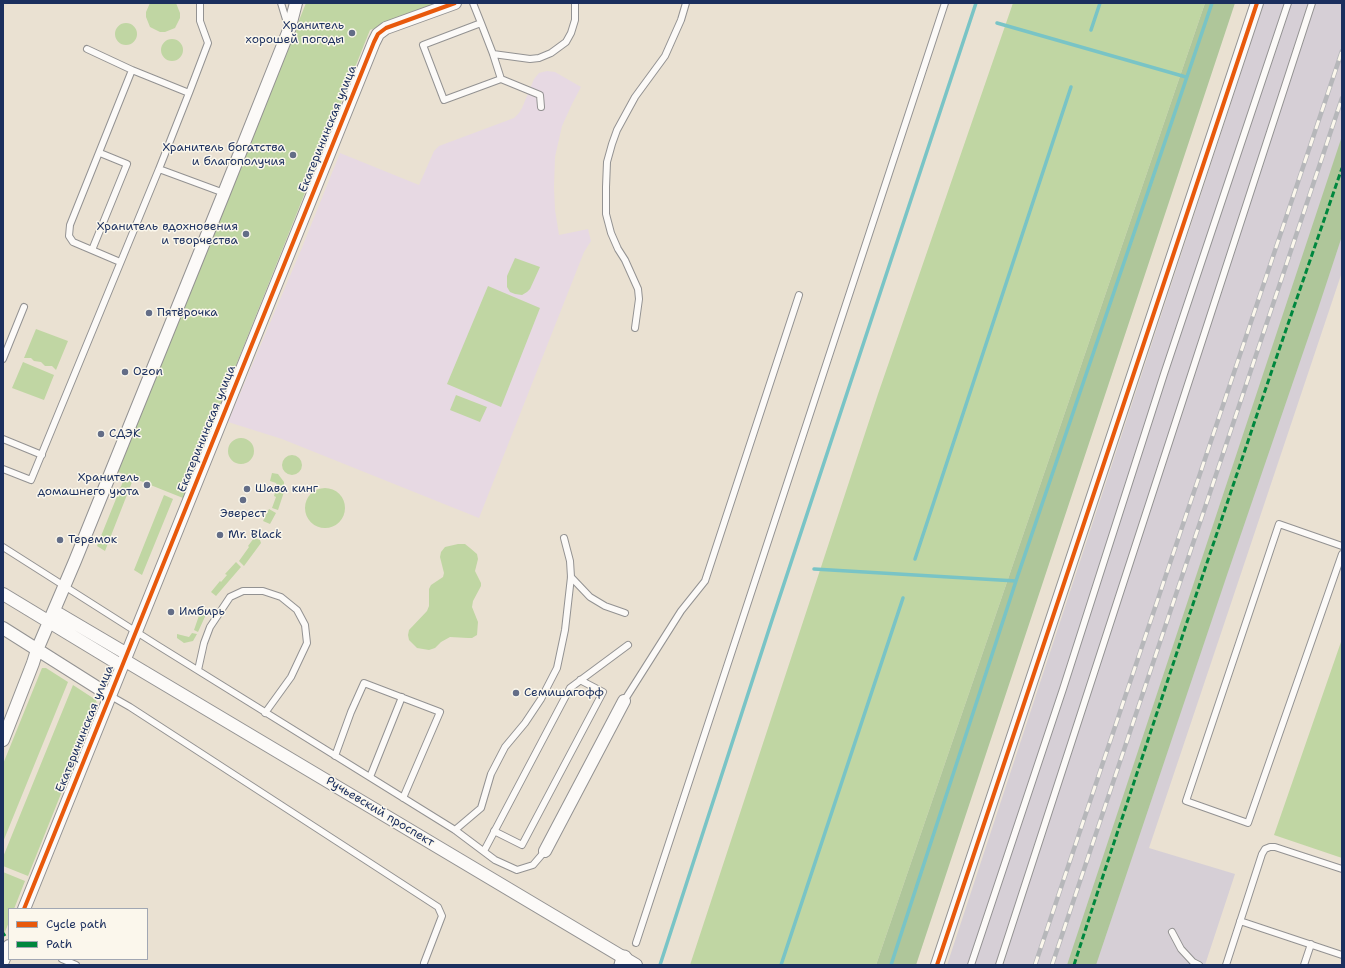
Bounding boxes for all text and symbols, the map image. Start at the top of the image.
place label: Хранитель хорошей погоды [246,19,344,47]
marker: Хранитель хорошей погоды [347,28,357,38]
street label: Екатерининская улица [296,63,360,195]
place label: Хранитель богатства и благополучия [162,141,285,169]
marker: Хранитель богатства и благополучия [288,150,298,160]
place label: Хранитель вдохновения и творчества [97,220,238,248]
marker: Хранитель вдохновения и творчества [241,229,251,239]
place label: Пятёрочка [157,306,218,320]
marker: Пятёрочка [144,308,154,318]
street label: Екатерининская улица [175,363,239,495]
place label: Ozon [133,365,163,379]
marker: Ozon [120,367,130,377]
place label: СДЭК [109,427,141,441]
marker: СДЭК [96,429,106,439]
place label: Хранитель домашнего уюта [37,471,139,499]
marker: Хранитель домашнего уюта [142,480,152,490]
place label: Шава кинг [255,482,318,496]
marker: Шава кинг [242,484,252,494]
marker: Эверест [238,495,248,505]
place label: Эверест [220,507,266,521]
place label: Mr. Black [228,528,282,542]
marker: Mr. Black [215,530,225,540]
place label: Теремок [68,533,117,547]
marker: Теремок [55,535,65,545]
place label: Имбирь [179,605,225,619]
marker: Имбирь [166,607,176,617]
street label: Екатерининская улица [53,663,117,795]
place label: Семишагофф [524,686,604,700]
marker: Семишагофф [511,688,521,698]
street label: Ручьевский проспект [323,774,437,850]
legend [8,908,148,960]
text: Cycle path [46,916,107,932]
text: Path [46,936,72,952]

